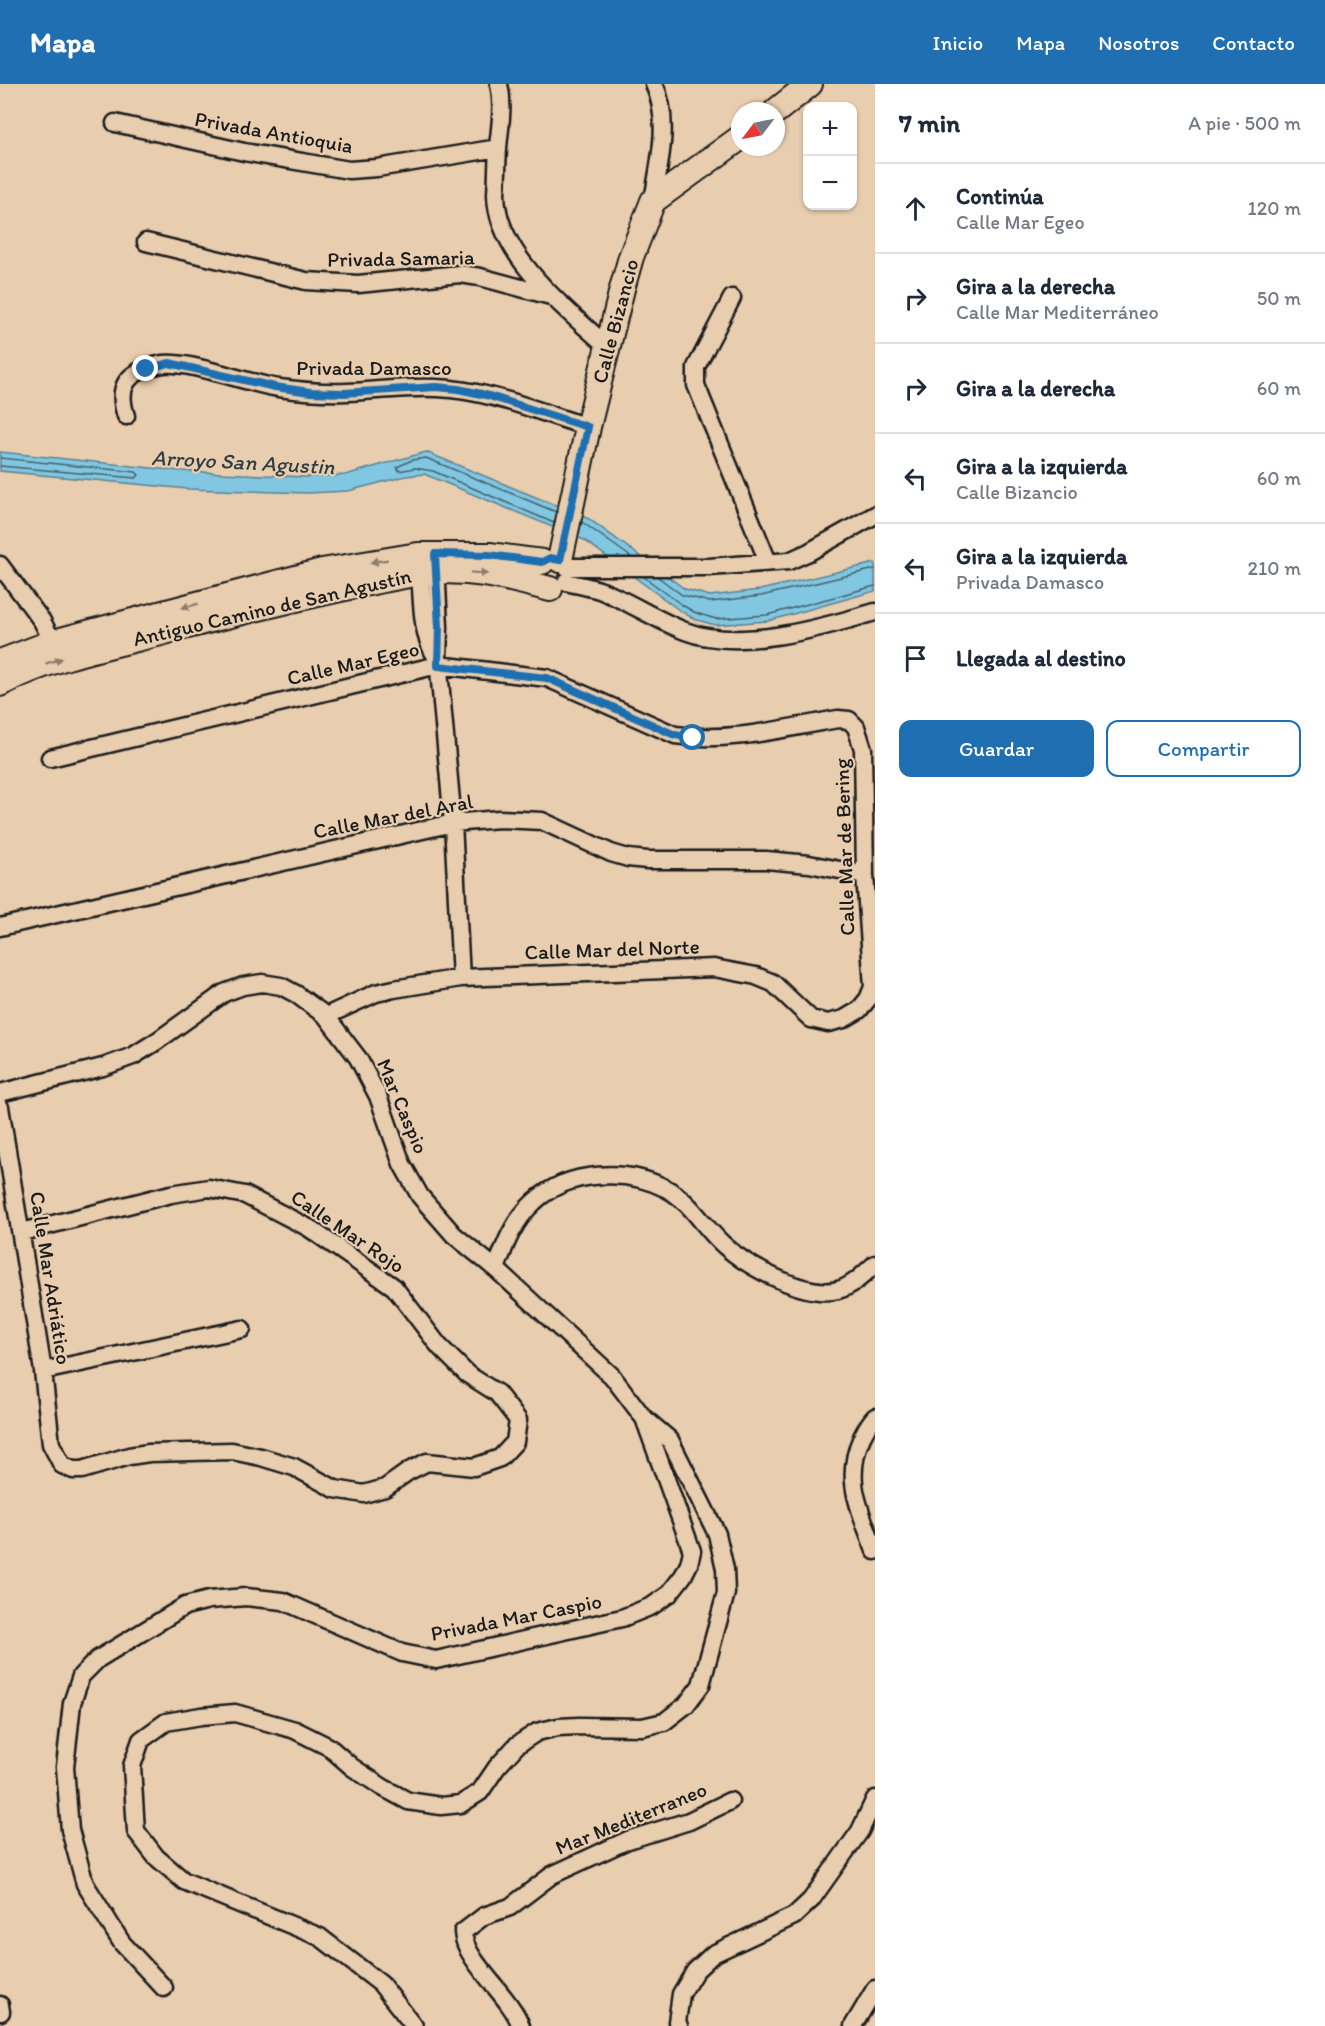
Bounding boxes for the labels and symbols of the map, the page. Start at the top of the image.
north arrow [731,102,785,156]
street label: Privada Antioquia [193,106,355,158]
street label: Privada Samaria [327,244,475,272]
street label: Calle Bizancio [586,256,644,386]
route end [132,355,158,381]
street label: Privada Damasco [296,355,452,380]
water label: Arroyo San Agustin [151,444,335,480]
one-way arrow [370,557,389,566]
street label: Antiguo Camino de San Agustín [130,563,414,651]
one-way arrow [469,568,488,577]
one-way arrow [181,602,199,611]
street label: Calle Mar Egeo [284,636,422,690]
one-way arrow [45,656,63,665]
route start [679,724,705,750]
street label: Calle Mar de Bering [828,758,860,936]
street label: Calle Mar del Aral [311,788,475,844]
street label: Calle Mar del Norte [524,933,700,965]
street label: Mar Caspio [372,1055,434,1157]
street label: Calle Mar Rojo [287,1184,409,1278]
street label: Calle Mar Adriático [25,1190,77,1366]
street label: Privada Mar Caspio [428,1588,604,1646]
street label: Mar Mediterraneo [552,1776,710,1860]

